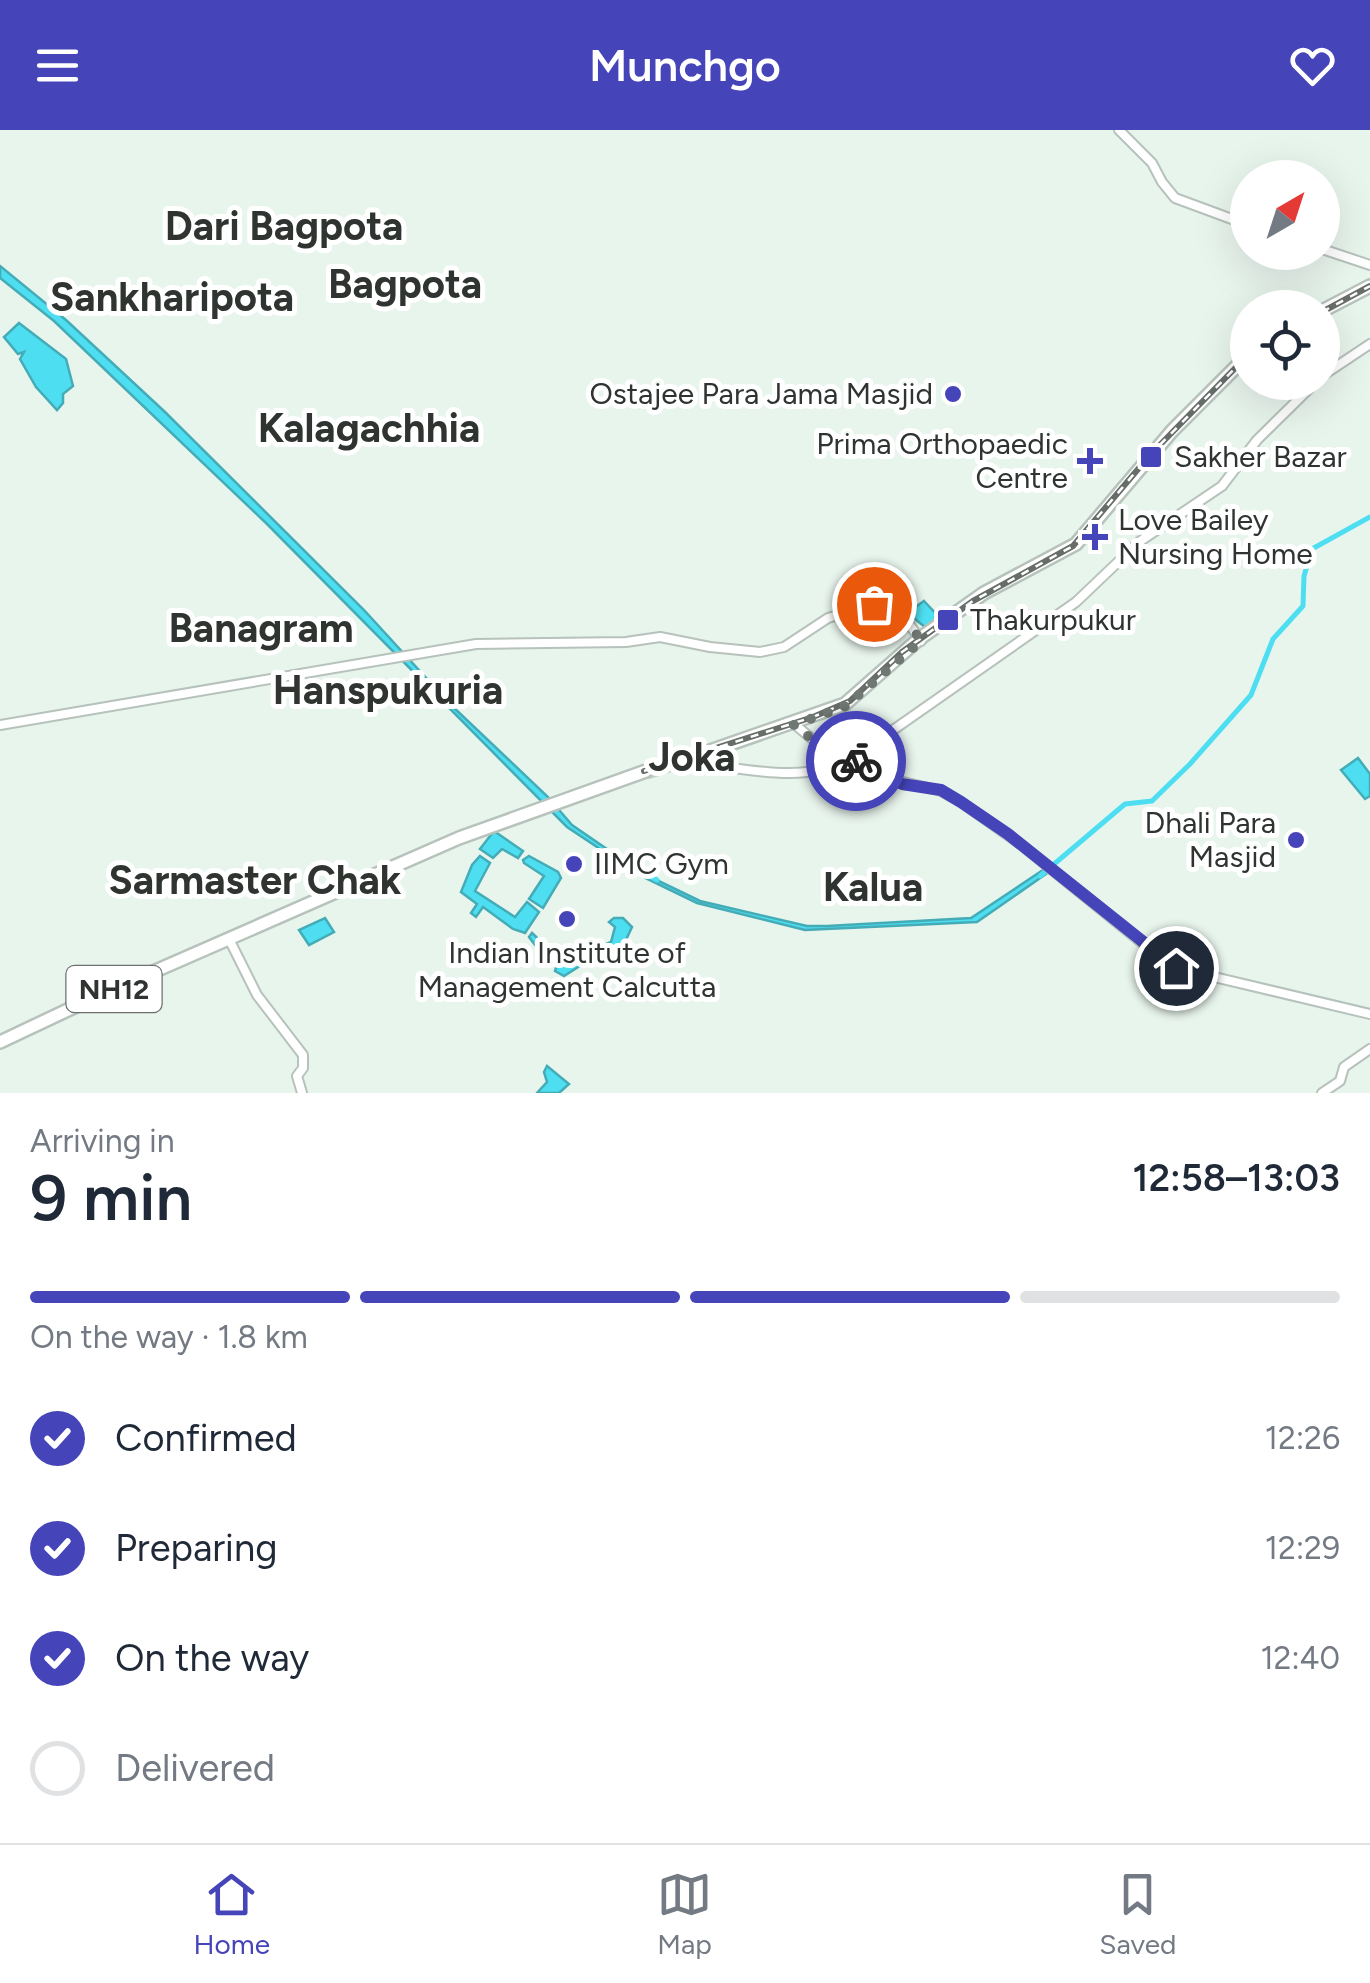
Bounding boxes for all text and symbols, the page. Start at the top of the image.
icon: menu [30,38,85,93]
text: Munchgo [589,38,781,92]
icon: heart [1285,38,1340,93]
north arrow [1230,160,1340,270]
map controls [1230,160,1340,400]
district label: Dari Bagpota [165,202,403,250]
district label: Bagpota [328,260,482,308]
district label: Sankharipota [50,273,294,321]
button: locate [1230,290,1340,400]
place label: Ostajee Para Jama Masjid [589,375,933,412]
marker: Ostajee Para Jama Masjid [942,383,964,405]
district label: Kalagachhia [258,404,480,452]
place label: Prima Orthopaedic Centre [816,425,1068,496]
place label: Sakher Bazar [1174,438,1347,475]
marker: Sakher Bazar [1138,444,1164,470]
marker: Prima Orthopaedic Centre [1077,448,1103,474]
place label: Love Bailey Nursing Home [1118,501,1313,572]
marker: Love Bailey Nursing Home [1082,524,1108,550]
pin [832,562,917,647]
icon: bag [847,577,902,632]
place label: Thakurpukur [970,601,1136,638]
district label: Banagram [168,604,354,652]
marker: Thakurpukur [935,607,961,633]
district label: Hanspukuria [273,666,503,714]
courier [806,711,906,811]
district label: Joka [648,733,736,781]
icon: bike [829,734,884,789]
place label: Dhali Para Masjid [1145,804,1276,875]
marker: Dhali Para Masjid [1285,829,1307,851]
place label: IIMC Gym [594,845,729,882]
marker: IIMC Gym [563,853,585,875]
district label: Sarmaster Chak [109,856,402,904]
district label: Kalua [823,863,923,911]
marker: Indian Institute of Management Calcutta [556,908,578,930]
pin [1134,926,1219,1011]
place label: Indian Institute of Management Calcutta [418,934,716,1005]
icon: home [1149,941,1204,996]
road number: NH12 [66,966,162,1012]
text: Arriving in [30,1122,175,1160]
text: 12:58–13:03 [1132,1155,1340,1201]
text: 9 min [30,1158,192,1236]
text: On the way · 1.8 km [30,1318,308,1356]
icon: check [30,1411,85,1466]
text: Confirmed [115,1415,297,1461]
text: 12:26 [1265,1419,1340,1457]
icon: check [30,1521,85,1576]
text: Preparing [115,1525,277,1571]
text: 12:29 [1265,1529,1340,1567]
icon: check [30,1631,85,1686]
text: On the way [115,1635,309,1681]
text: 12:40 [1260,1639,1340,1677]
text: Delivered [115,1745,275,1791]
tab: Home [194,1867,270,1961]
tab: Map [657,1867,712,1961]
tab: Saved [1099,1867,1176,1961]

